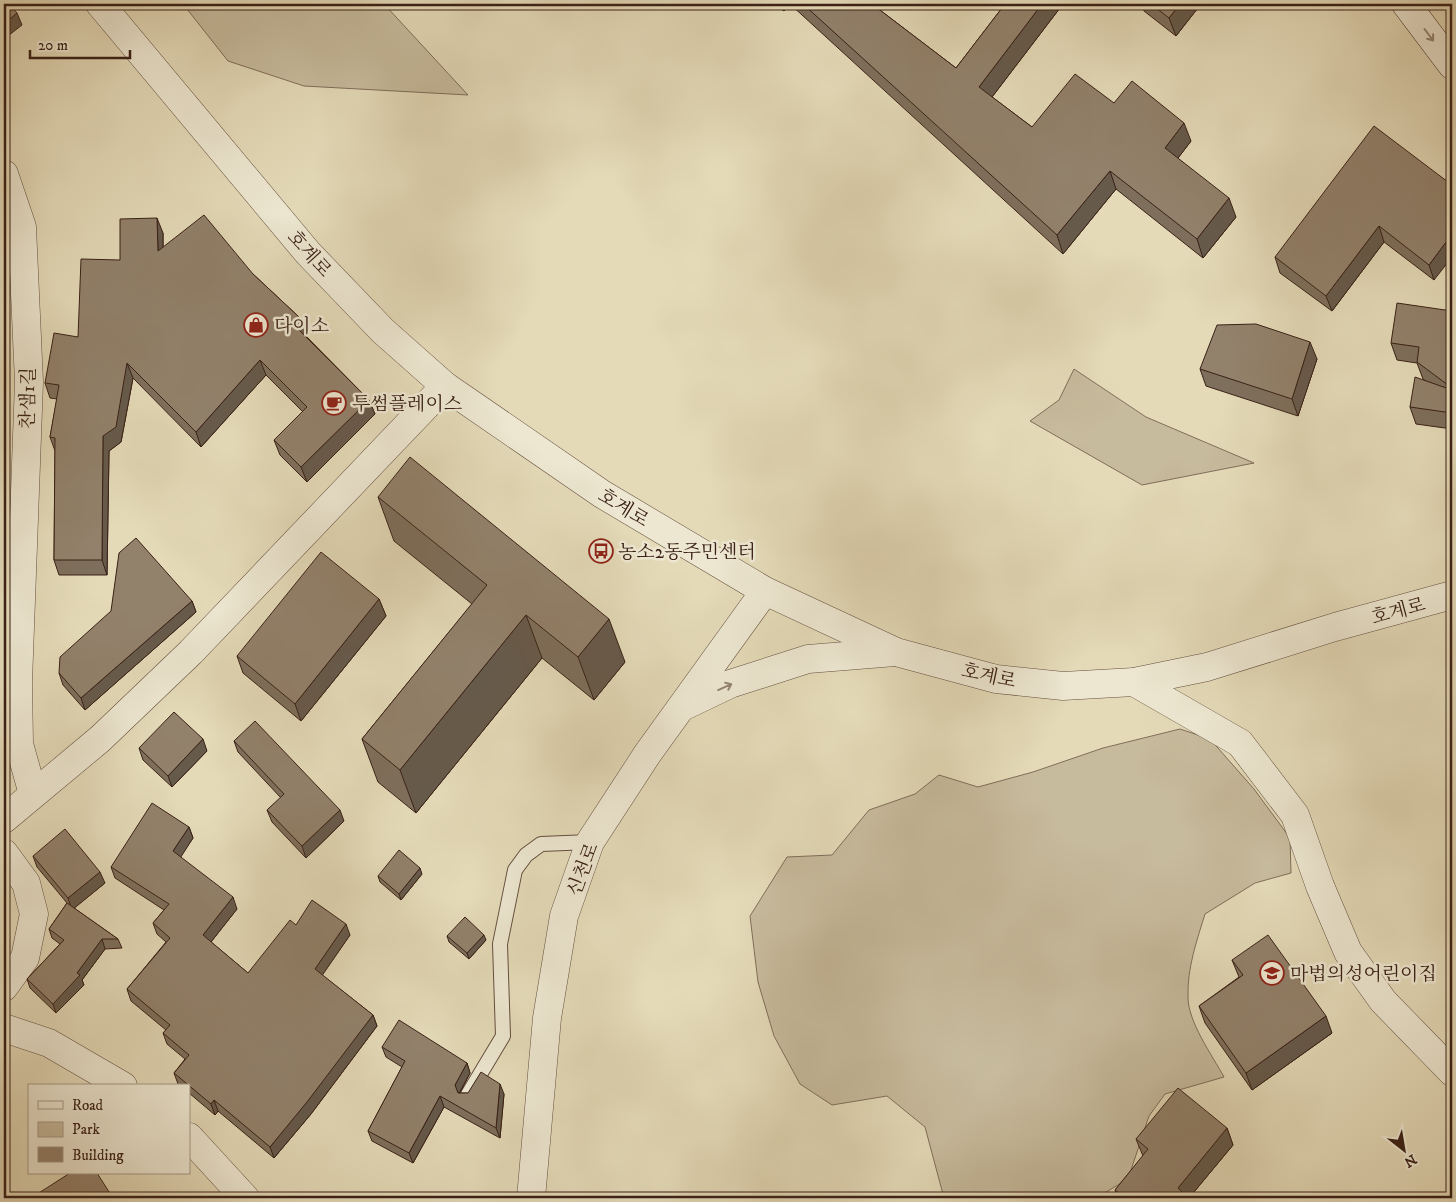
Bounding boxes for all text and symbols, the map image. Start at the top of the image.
scale bar [30,28,130,60]
one-way arrow [1424,28,1434,42]
text: 20 m [38,36,68,55]
street label: 호계로 [282,226,336,282]
shop icon: 다이소 [243,312,269,338]
place label: 다이소 [274,315,329,338]
street label: 찬샘1길 [16,367,41,429]
cafe icon: 투썸플레이스 [321,390,347,416]
place label: 투썸플레이스 [352,393,462,416]
street label: 호계로 [594,484,653,532]
bus stop icon: 농소2동주민센터 [588,538,614,564]
place label: 농소2동주민센터 [618,541,756,564]
street label: 호계로 [1369,593,1428,630]
street label: 호계로 [959,659,1018,693]
one-way arrow [717,682,732,691]
street label: 신천로 [563,840,604,899]
school or university icon: 마법의성어린이집 [1259,960,1285,986]
place label: 마법의성어린이집 [1290,963,1437,986]
legend [28,1084,190,1174]
text: Road [72,1096,104,1115]
text: Park [72,1120,101,1139]
north arrow [1378,1124,1428,1174]
text: Building [72,1146,124,1165]
text: N [1400,1150,1420,1171]

